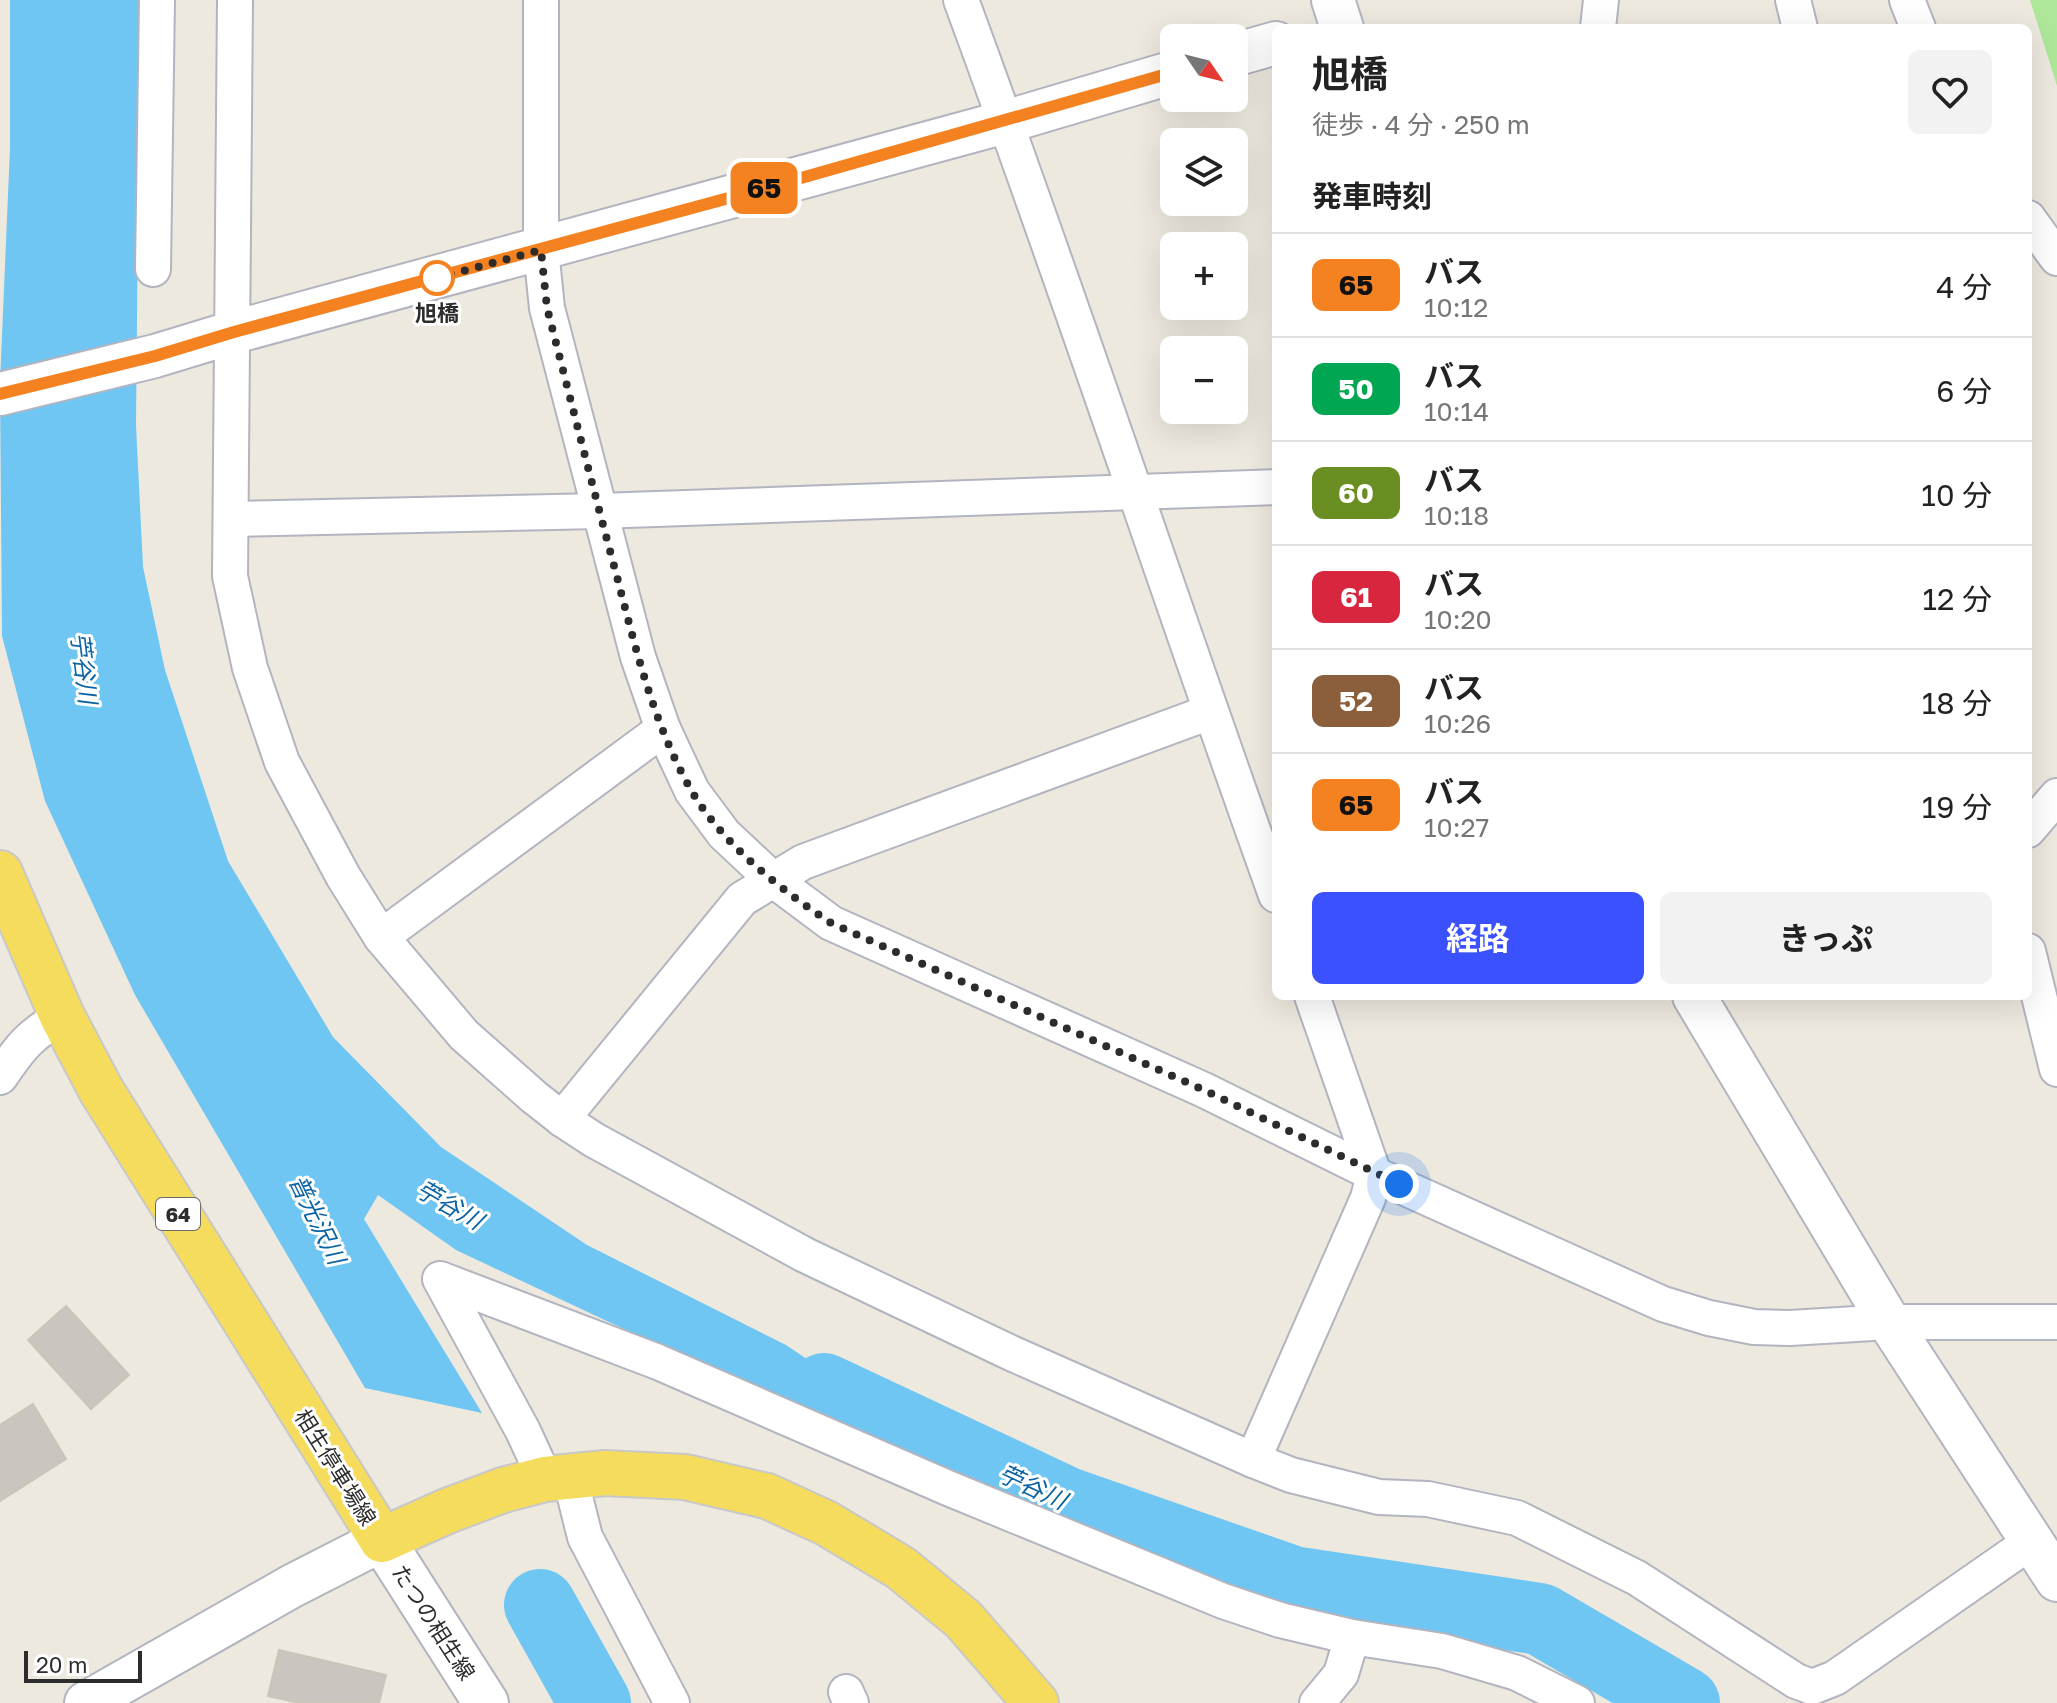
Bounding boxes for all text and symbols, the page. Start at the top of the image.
north arrow [1160,24,1248,112]
map controls [1160,24,1248,424]
button: heart [1908,50,1992,134]
text: 旭橋 [1312,51,1388,96]
text: 徒歩 · 4 分 · 250 m [1312,109,1530,140]
button: layers [1160,128,1248,216]
line badge: 65 [728,162,800,214]
text: 65 [747,171,781,204]
text: 発車時刻 [1312,178,1432,214]
button: + [1160,232,1248,320]
text: バス [1424,254,1484,290]
marker: 旭橋 [420,261,454,295]
text: 65 [1339,268,1373,301]
text: 4 分 [1936,269,1992,305]
text: 10:12 [1424,292,1488,323]
place label: 旭橋 [415,299,459,326]
button: − [1160,336,1248,424]
text: バス [1424,358,1484,394]
text: 50 [1338,372,1374,405]
text: 6 分 [1936,373,1992,409]
text: 10:14 [1424,396,1489,427]
text: バス [1424,462,1484,498]
text: 60 [1338,476,1374,509]
text: 10 分 [1921,477,1992,513]
text: 10:18 [1424,500,1489,531]
text: バス [1424,566,1484,602]
text: 61 [1340,580,1372,613]
text: 12 分 [1923,581,1992,617]
text: 10:20 [1424,604,1492,635]
water label: 苧谷川 [66,631,104,708]
text: バス [1424,670,1484,706]
text: 52 [1339,684,1373,717]
text: 18 分 [1922,685,1992,721]
text: 10:26 [1424,708,1491,739]
text: バス [1424,774,1484,810]
text: 65 [1339,788,1373,821]
text: 19 分 [1922,789,1992,825]
text: 10:27 [1424,812,1489,843]
button: 経路 [1312,892,1644,984]
button: きっぷ [1660,892,1992,984]
your location [1379,1164,1419,1204]
water label: 普光沢川 [284,1170,353,1271]
water label: 苧谷川 [412,1173,491,1236]
road number: 64 [156,1198,200,1230]
street label: 相生停車場線 [290,1404,382,1530]
water label: 苧谷川 [994,1458,1074,1516]
street label: たつの相生線 [387,1559,481,1685]
scale bar [24,1647,142,1683]
text: 20 m [36,1651,87,1678]

